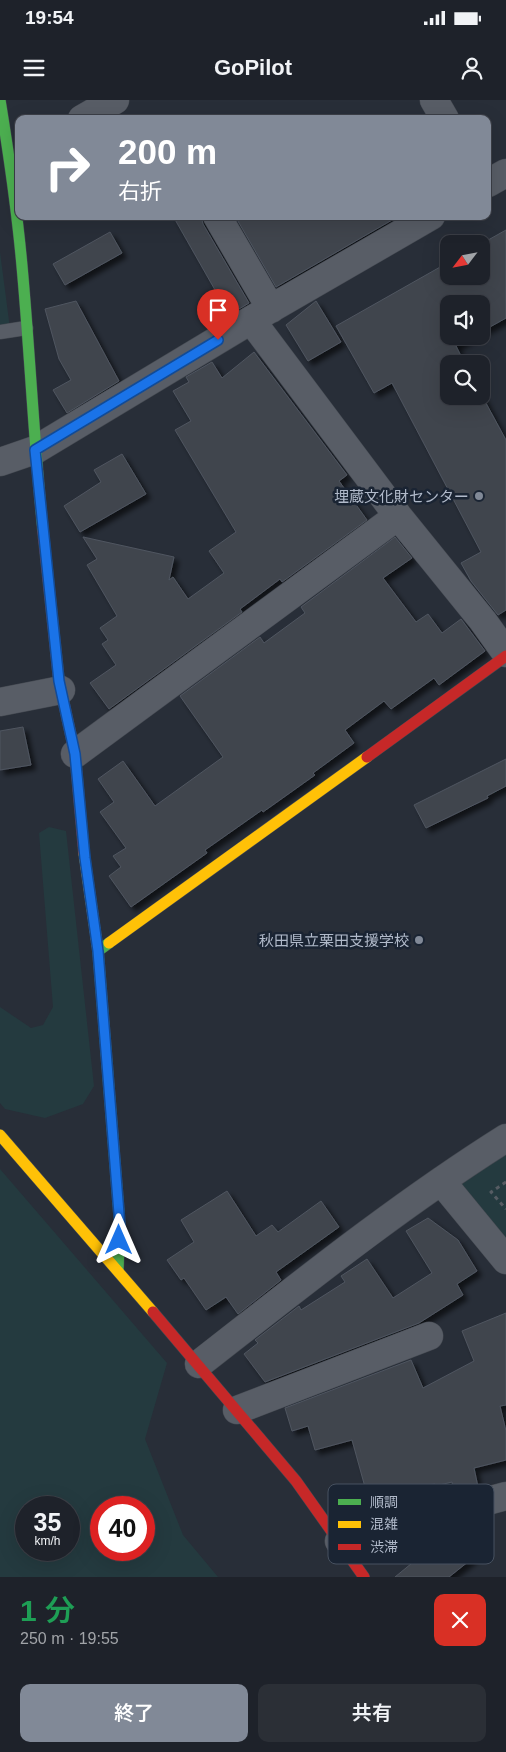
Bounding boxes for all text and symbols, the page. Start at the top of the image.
text: 19:54 [25,7,74,28]
icon: menu [20,54,48,82]
icon: person [458,54,486,82]
text: GoPilot [214,55,292,80]
text: 200 m [118,132,217,171]
icon: right [35,135,100,200]
text: 右折 [118,179,162,204]
north arrow [440,235,490,285]
map controls [440,235,490,405]
pin [197,289,239,340]
button: sound [440,295,490,345]
icon: arrive [204,296,232,324]
button: search [440,355,490,405]
place label: 埋蔵文化財センター [334,488,469,505]
marker: 埋蔵文化財センター [473,490,485,502]
place label: 秋田県立栗田支援学校 [259,932,409,949]
marker: 秋田県立栗田支援学校 [413,934,425,946]
position arrow [92,1213,144,1265]
legend [328,1484,494,1564]
text: 順調 [370,1494,398,1510]
speed limit sign: 40 [90,1496,155,1561]
text: 35 [34,1508,61,1536]
text: 混雑 [370,1516,398,1532]
text: km/h [34,1534,61,1548]
text: 渋滞 [370,1539,398,1555]
text: 1 分 [20,1594,75,1627]
button: close [434,1594,486,1646]
text: 250 m · 19:55 [20,1630,119,1647]
button: 終了 [20,1684,248,1742]
button: 共有 [258,1684,486,1742]

